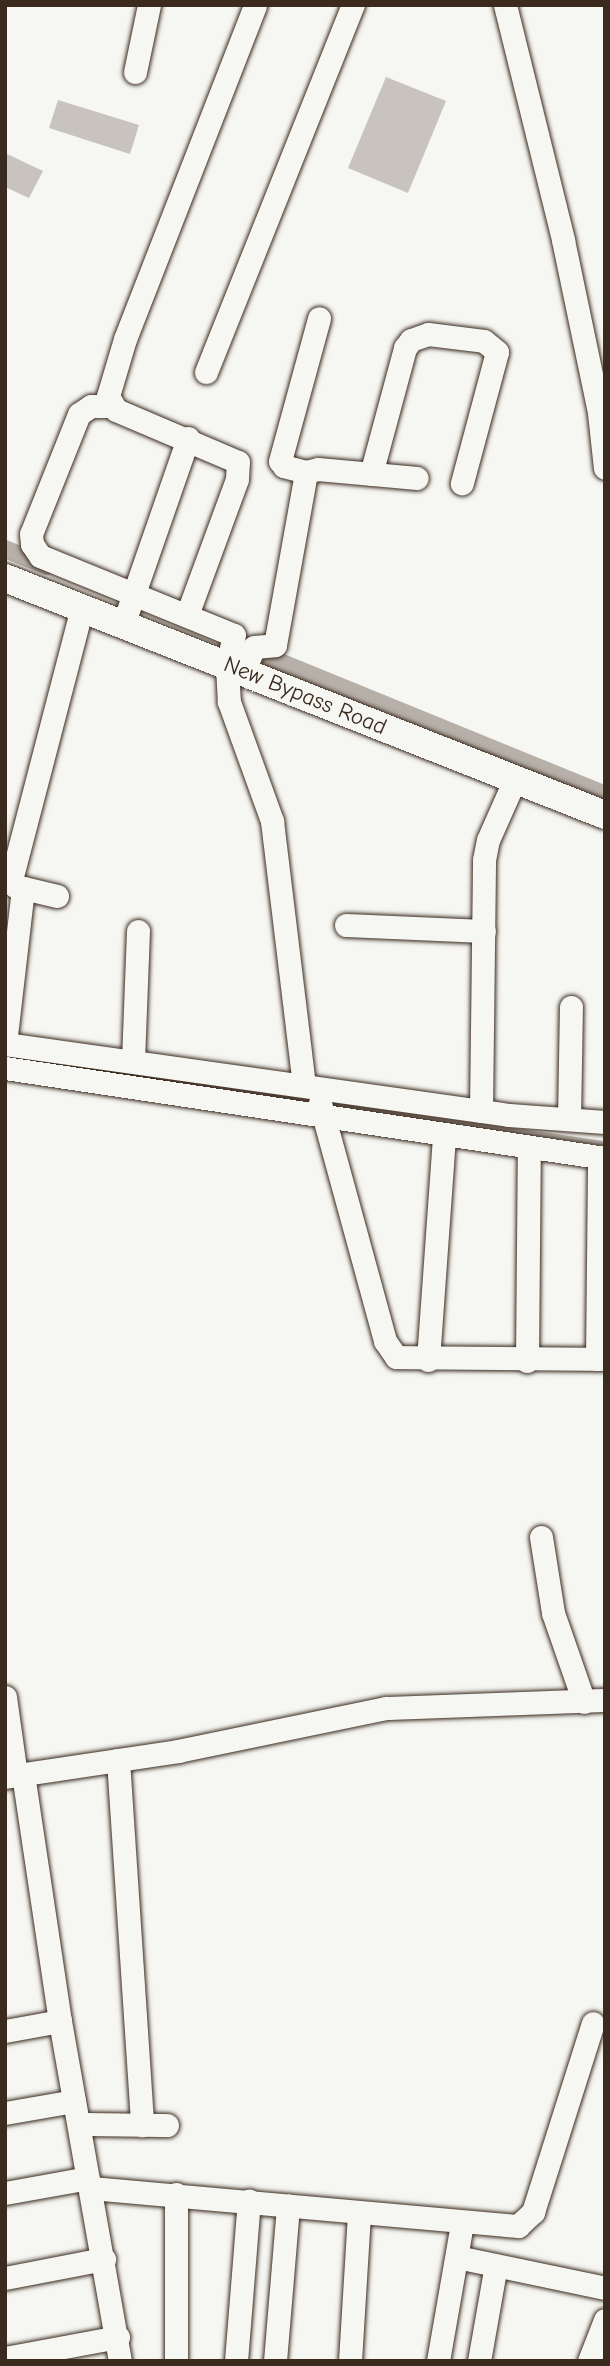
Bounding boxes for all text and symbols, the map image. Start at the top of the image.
street label: New Bypass Road [220,651,390,741]

